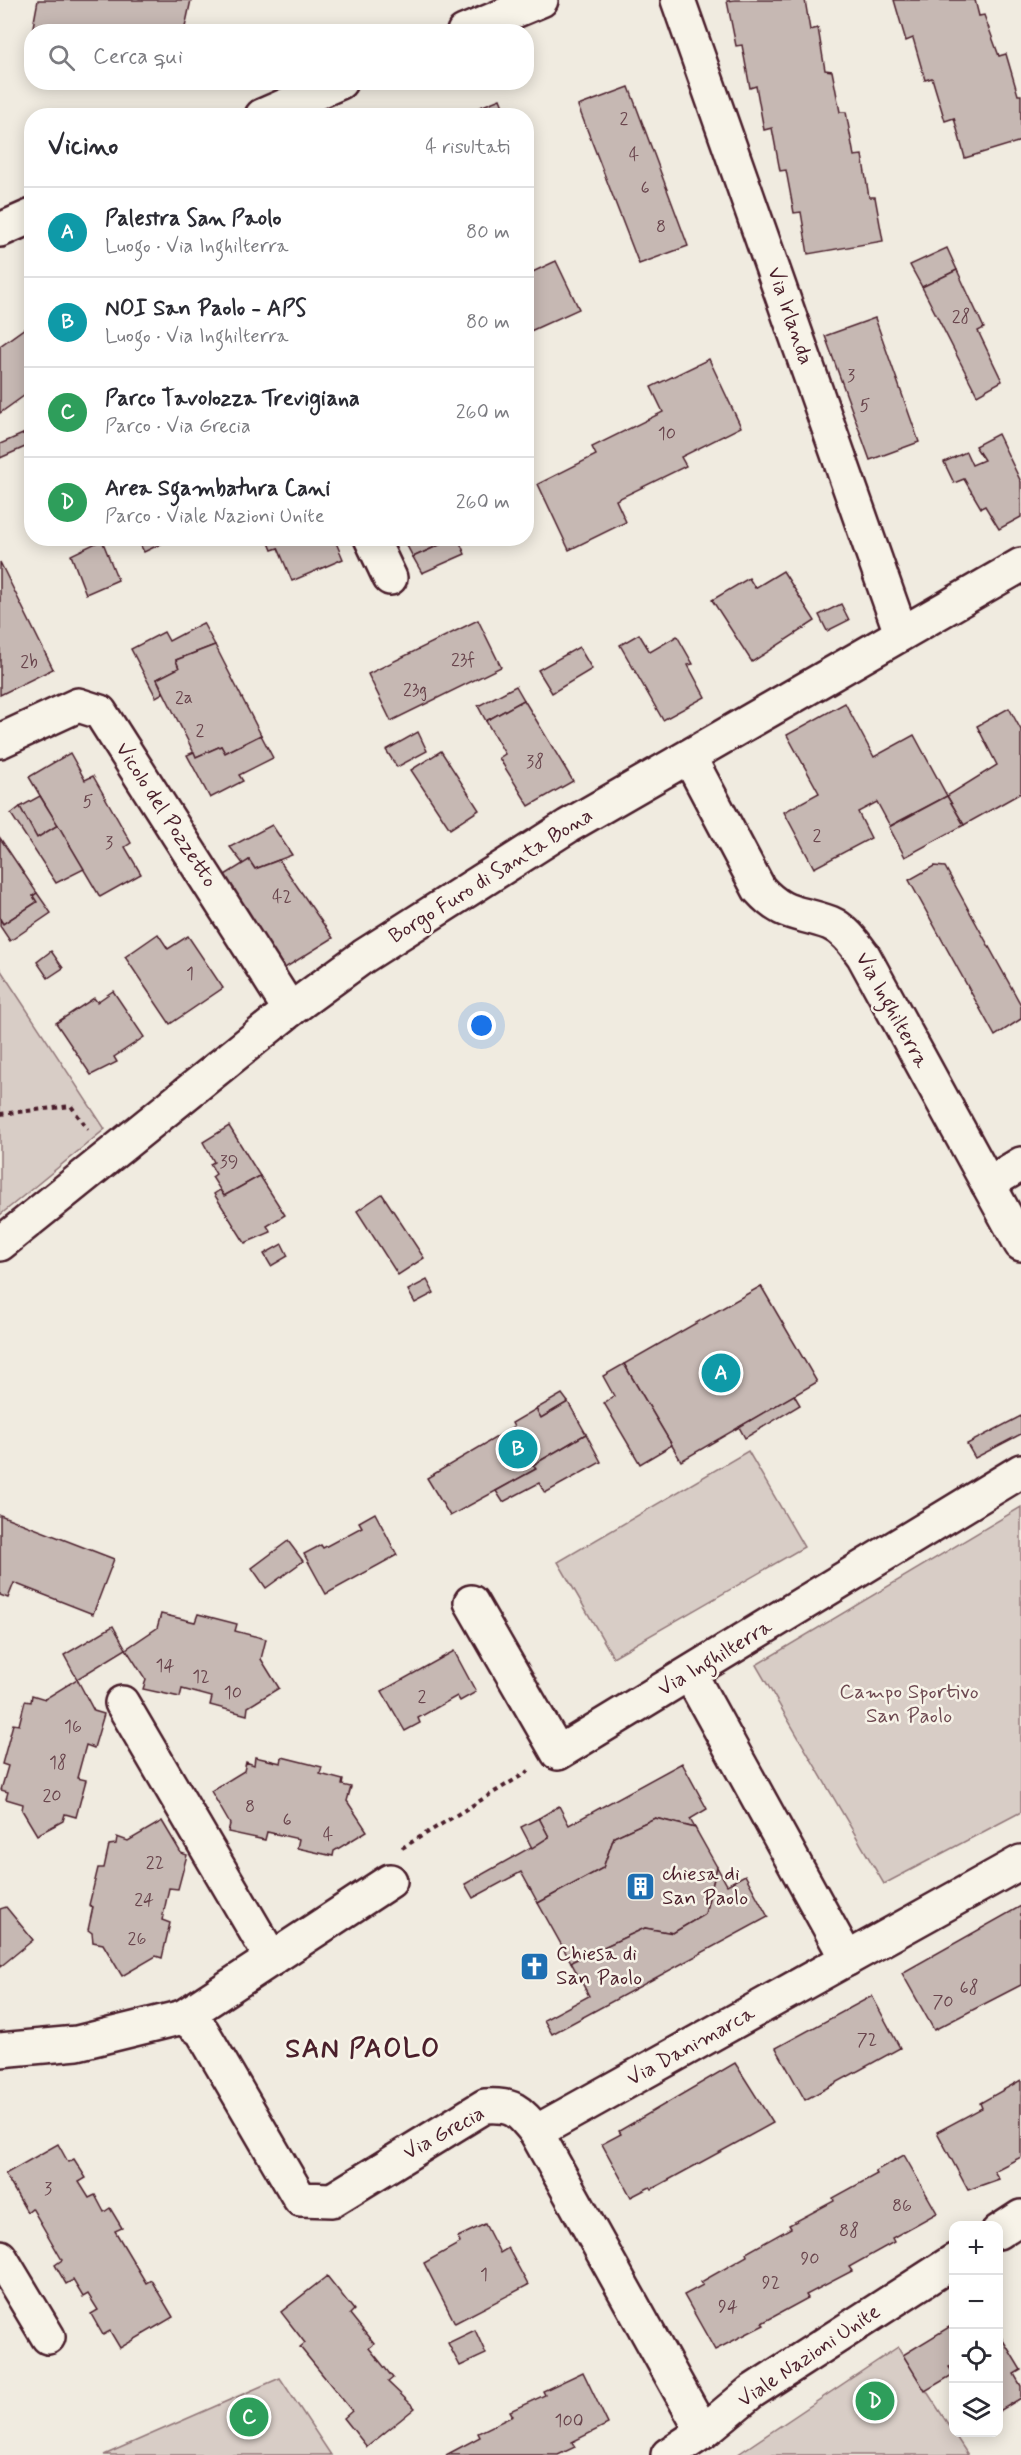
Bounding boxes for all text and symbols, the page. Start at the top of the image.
search box [24,24,534,90]
icon: search [45,41,78,74]
text: Cerca qui [93,43,183,71]
house number: 2 [620,107,629,131]
text: Vicino [48,130,118,164]
text: 4 risultati [425,134,510,161]
house number: 4 [629,143,639,167]
house number: 6 [640,176,650,200]
text: Palestra San Paolo [105,205,282,233]
house number: 8 [656,215,666,239]
text: A [61,219,74,246]
text: 80 m [466,219,510,246]
text: Luogo · Via Inghilterra [105,233,289,260]
street label: Via Irlanda [760,263,820,369]
text: NOI San Paolo - APS [105,295,307,323]
house number: 28 [952,305,970,329]
text: B [61,309,74,336]
text: 80 m [466,309,510,336]
text: Luogo · Via Inghilterra [105,323,289,350]
house number: 3 [847,364,855,388]
text: Parco Tavolozza Trevigiana [105,385,360,413]
house number: 5 [860,394,871,418]
text: C [60,399,75,426]
text: 260 m [456,399,510,426]
text: Parco · Via Grecia [105,413,251,440]
house number: 10 [658,422,676,446]
text: Area Sgambatura Cani [105,475,330,503]
text: D [61,489,74,516]
text: 260 m [456,489,510,516]
text: Parco · Viale Nazioni Unite [105,503,325,530]
house number: 23f [451,648,475,672]
house number: 2b [20,650,38,674]
house number: 23g [403,678,427,702]
house number: 2a [175,686,193,710]
house number: 2 [196,719,205,743]
street label: Vicolo del Pozzetto [109,737,224,893]
house number: 38 [526,750,544,774]
house number: 5 [83,790,94,814]
street label: Borgo Furo di Santa Bona [384,802,599,951]
house number: 2 [813,824,822,848]
house number: 3 [105,831,113,855]
house number: 42 [272,885,292,909]
street label: Via Inghilterra [847,947,936,1074]
house number: 1 [186,962,194,986]
your location [467,1011,496,1040]
house number: 39 [220,1150,238,1174]
pin: A [702,1350,740,1396]
pin: B [498,1426,538,1472]
street label: Via Inghilterra [653,1613,779,1705]
house number: 14 [156,1654,175,1678]
house number: 12 [192,1665,210,1689]
park label: Campo Sportivo San Paolo [839,1678,979,1730]
house number: 10 [224,1681,242,1705]
house number: 2 [418,1685,427,1709]
house number: 16 [64,1715,82,1739]
house number: 18 [49,1751,67,1775]
house number: 20 [42,1784,62,1808]
house number: 8 [245,1795,255,1819]
house number: 6 [282,1808,292,1832]
house number: 4 [323,1823,333,1847]
house number: 22 [146,1851,164,1875]
place label: chiesa di San Paolo [662,1860,748,1912]
building icon: chiesa di San Paolo [625,1870,657,1902]
house number: 24 [134,1888,154,1912]
house number: 26 [128,1927,146,1951]
place label: Chiesa di San Paolo [556,1940,642,1992]
church icon: Chiesa di San Paolo [519,1950,551,1982]
house number: 68 [959,1976,979,2000]
house number: 70 [932,1990,954,2014]
street label: Via Danimarca [622,1999,760,2093]
house number: 72 [857,2028,877,2052]
district label: SAN PAOLO [285,2032,441,2067]
street label: Via Grecia [398,2099,490,2167]
house number: 3 [44,2177,52,2201]
house number: 86 [892,2194,912,2218]
house number: 88 [839,2219,859,2243]
map controls [949,2221,1003,2437]
button: + [949,2221,1003,2275]
house number: 90 [800,2247,820,2271]
house number: 1 [480,2263,488,2287]
house number: 92 [762,2271,780,2295]
button: − [949,2275,1003,2329]
house number: 94 [718,2295,738,2319]
street label: Viale Nazioni Unite [732,2298,886,2414]
button: locate [949,2329,1003,2383]
pin: D [856,2378,894,2424]
button: layers [949,2383,1003,2437]
pin: C [230,2394,268,2440]
house number: 100 [554,2409,584,2433]

